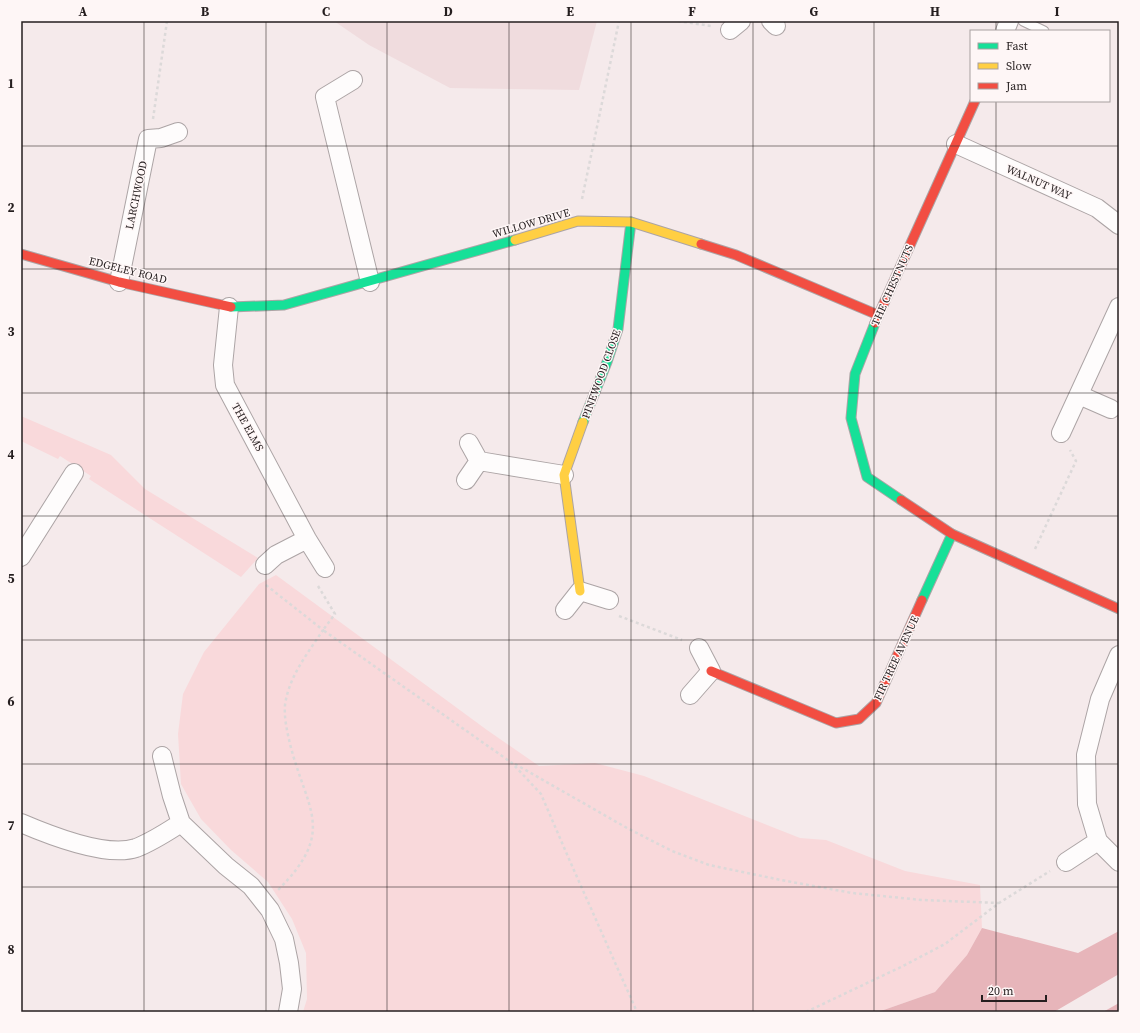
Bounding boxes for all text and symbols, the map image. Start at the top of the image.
text: A [79,3,88,20]
text: B [201,3,210,20]
text: C [322,3,330,20]
text: D [443,3,453,20]
text: E [566,3,574,20]
text: F [688,3,696,20]
text: G [810,3,819,20]
text: H [930,3,940,20]
text: I [1054,3,1060,20]
legend [970,30,1110,102]
text: Fast [1006,38,1028,54]
text: Slow [1006,58,1032,74]
text: 1 [7,75,15,92]
text: Jam [1005,78,1027,94]
street label: LARCHWOOD [122,159,151,231]
street label: WALNUT WAY [1004,161,1074,204]
text: 2 [7,199,15,216]
street label: WILLOW DRIVE [490,205,572,242]
street label: THE CHESTNUTS [868,242,917,328]
street label: EDGELEY ROAD [87,254,169,287]
text: 3 [7,323,15,340]
street label: PINEWOOD CLOSE [578,327,625,421]
street label: THE ELMS [228,400,267,454]
text: 4 [7,446,15,463]
text: 5 [7,570,15,587]
street label: FIR TREE AVENUE [870,613,923,703]
text: 6 [7,693,15,710]
text: 7 [7,817,15,834]
text: 8 [7,941,15,958]
scale bar [982,977,1046,1003]
text: 20 m [988,983,1014,999]

